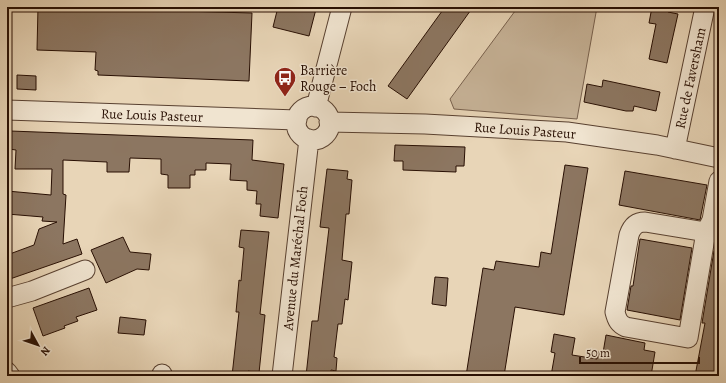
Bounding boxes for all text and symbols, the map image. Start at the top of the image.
street label: Rue de Faversham [670,25,711,130]
place label: Barrière Rouge – Foch [300,61,377,96]
bus stop icon: Barrière Rouge – Foch [272,65,298,98]
street label: Rue Louis Pasteur [101,104,204,127]
street label: Rue Louis Pasteur [473,117,577,144]
street label: Avenue du Maréchal Foch [278,184,313,332]
north arrow [18,325,58,365]
scale bar [580,339,699,365]
text: N [37,343,54,359]
text: 50 m [586,345,610,361]

